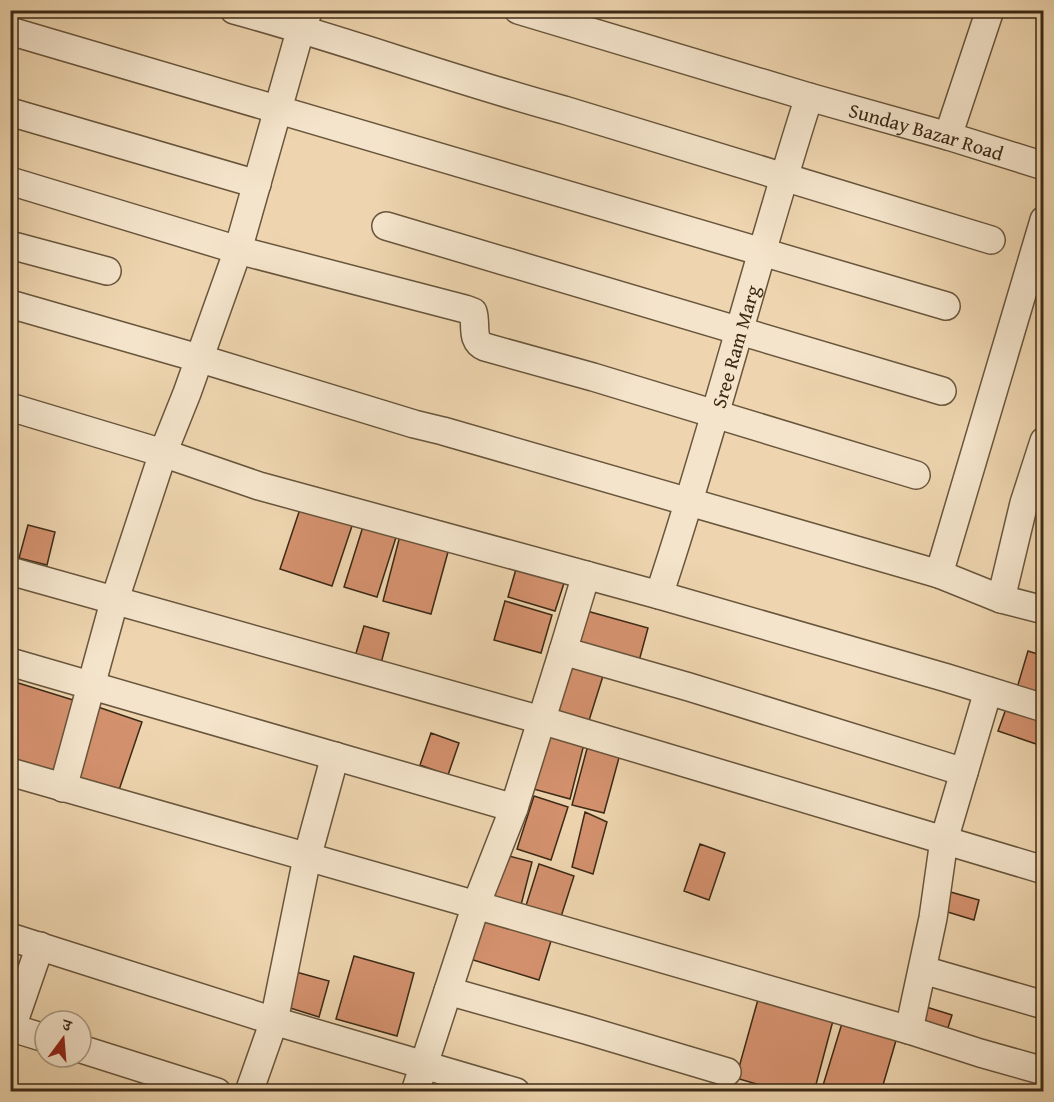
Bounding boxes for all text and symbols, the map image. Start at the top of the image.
street label: Sunday Bazar Road [846,94,1008,167]
street label: Sree Ram Marg [703,281,766,411]
north arrow [33,1009,93,1069]
text: उ [59,1012,76,1038]

